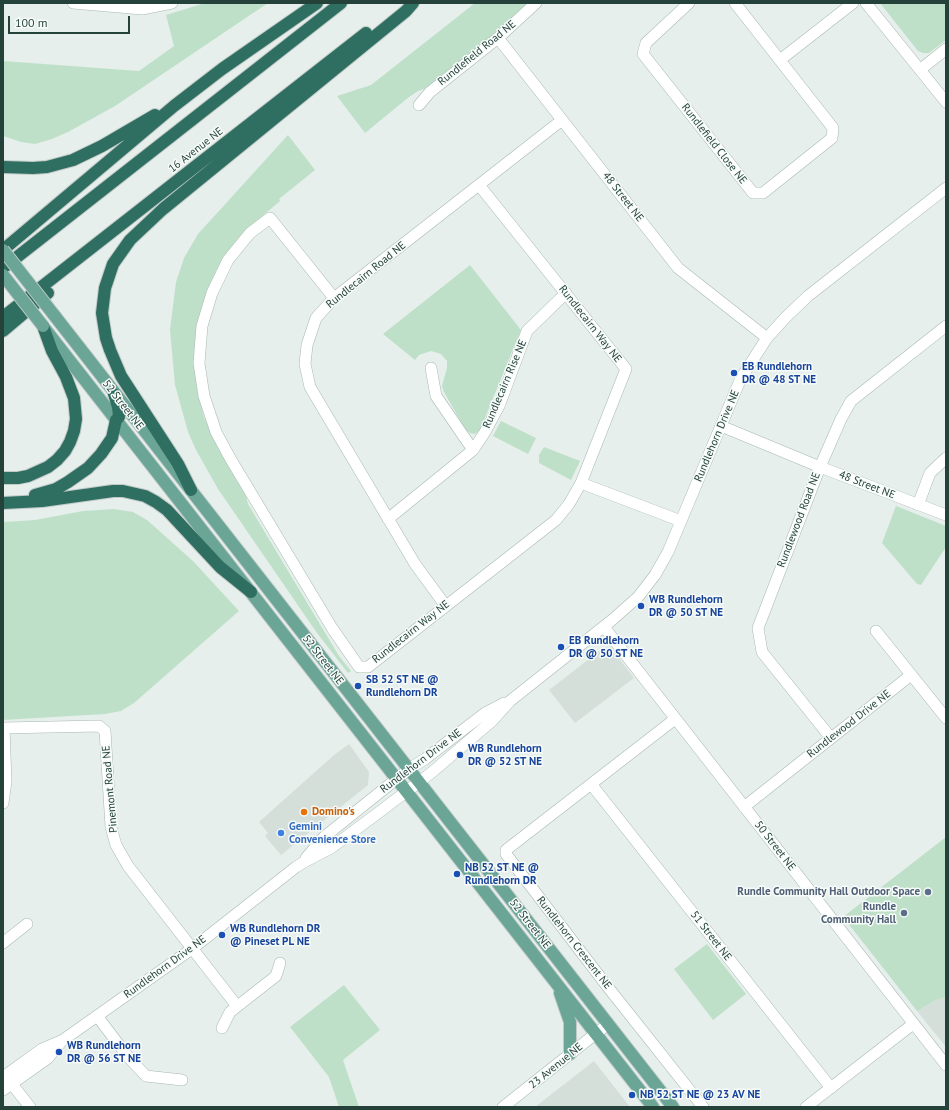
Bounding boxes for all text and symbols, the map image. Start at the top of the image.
scale bar [10,8,132,34]
text: 100 m [15,15,48,30]
street label: Rundlefield Road NE [435,18,519,88]
street label: Rundlefield Close NE [678,101,750,187]
street label: 16 Avenue NE [166,125,226,175]
street label: 48 Street NE [600,170,646,224]
street label: Rundlecairn Road NE [324,239,408,311]
street label: Rundlecairn Way NE [556,283,624,365]
street label: Rundlecairn Rise NE [480,338,530,430]
place label: EB Rundlehorn DR @ 48 ST NE [742,360,816,386]
marker: EB Rundlehorn DR @ 48 ST NE [729,368,739,378]
street label: 52 Street NE [100,378,146,432]
street label: Rundlehorn Drive NE [692,388,742,484]
street label: 48 Street NE [837,468,897,502]
street label: Rundlewood Road NE [775,470,823,570]
place label: WB Rundlehorn DR @ 50 ST NE [649,593,723,619]
street label: Rundlecairn Way NE [370,598,452,666]
marker: WB Rundlehorn DR @ 50 ST NE [636,601,646,611]
street label: 52 Street NE [300,633,346,687]
place label: EB Rundlehorn DR @ 50 ST NE [569,634,643,660]
marker: EB Rundlehorn DR @ 50 ST NE [556,642,566,652]
place label: SB 52 ST NE @ Rundlehorn DR [366,673,439,699]
marker: SB 52 ST NE @ Rundlehorn DR [353,681,363,691]
street label: Rundlewood Drive NE [805,687,893,761]
street label: Rundlehorn Drive NE [378,726,464,796]
place label: WB Rundlehorn DR @ 52 ST NE [468,742,542,768]
street label: Pinemont Road NE [100,745,120,833]
marker: WB Rundlehorn DR @ 52 ST NE [455,750,465,760]
place label: Domino's [312,805,355,819]
marker: Domino's [299,807,309,817]
street label: 50 Street NE [752,819,798,873]
place label: Gemini Convenience Store [289,820,376,846]
marker: Gemini Convenience Store [276,828,286,838]
place label: NB 52 ST NE @ Rundlehorn DR [465,861,539,887]
marker: NB 52 ST NE @ Rundlehorn DR [452,869,462,879]
place label: Rundle Community Hall Outdoor Space [737,885,920,899]
marker: Rundle Community Hall Outdoor Space [923,887,933,897]
street label: Rundlehorn Crescent NE [534,894,614,992]
street label: 52 Street NE [507,897,553,951]
place label: Rundle Community Hall [821,900,896,926]
marker: Rundle Community Hall [899,908,909,918]
street label: 51 Street NE [688,909,734,963]
place label: WB Rundlehorn DR @ Pineset PL NE [230,922,320,948]
marker: WB Rundlehorn DR @ Pineset PL NE [217,930,227,940]
street label: Rundlehorn Drive NE [121,933,209,1001]
place label: WB Rundlehorn DR @ 56 ST NE [67,1039,141,1065]
street label: 23 Avenue NE [526,1040,586,1092]
marker: WB Rundlehorn DR @ 56 ST NE [54,1047,64,1057]
place label: NB 52 ST NE @ 23 AV NE [640,1088,760,1102]
marker: NB 52 ST NE @ 23 AV NE [627,1090,637,1100]

